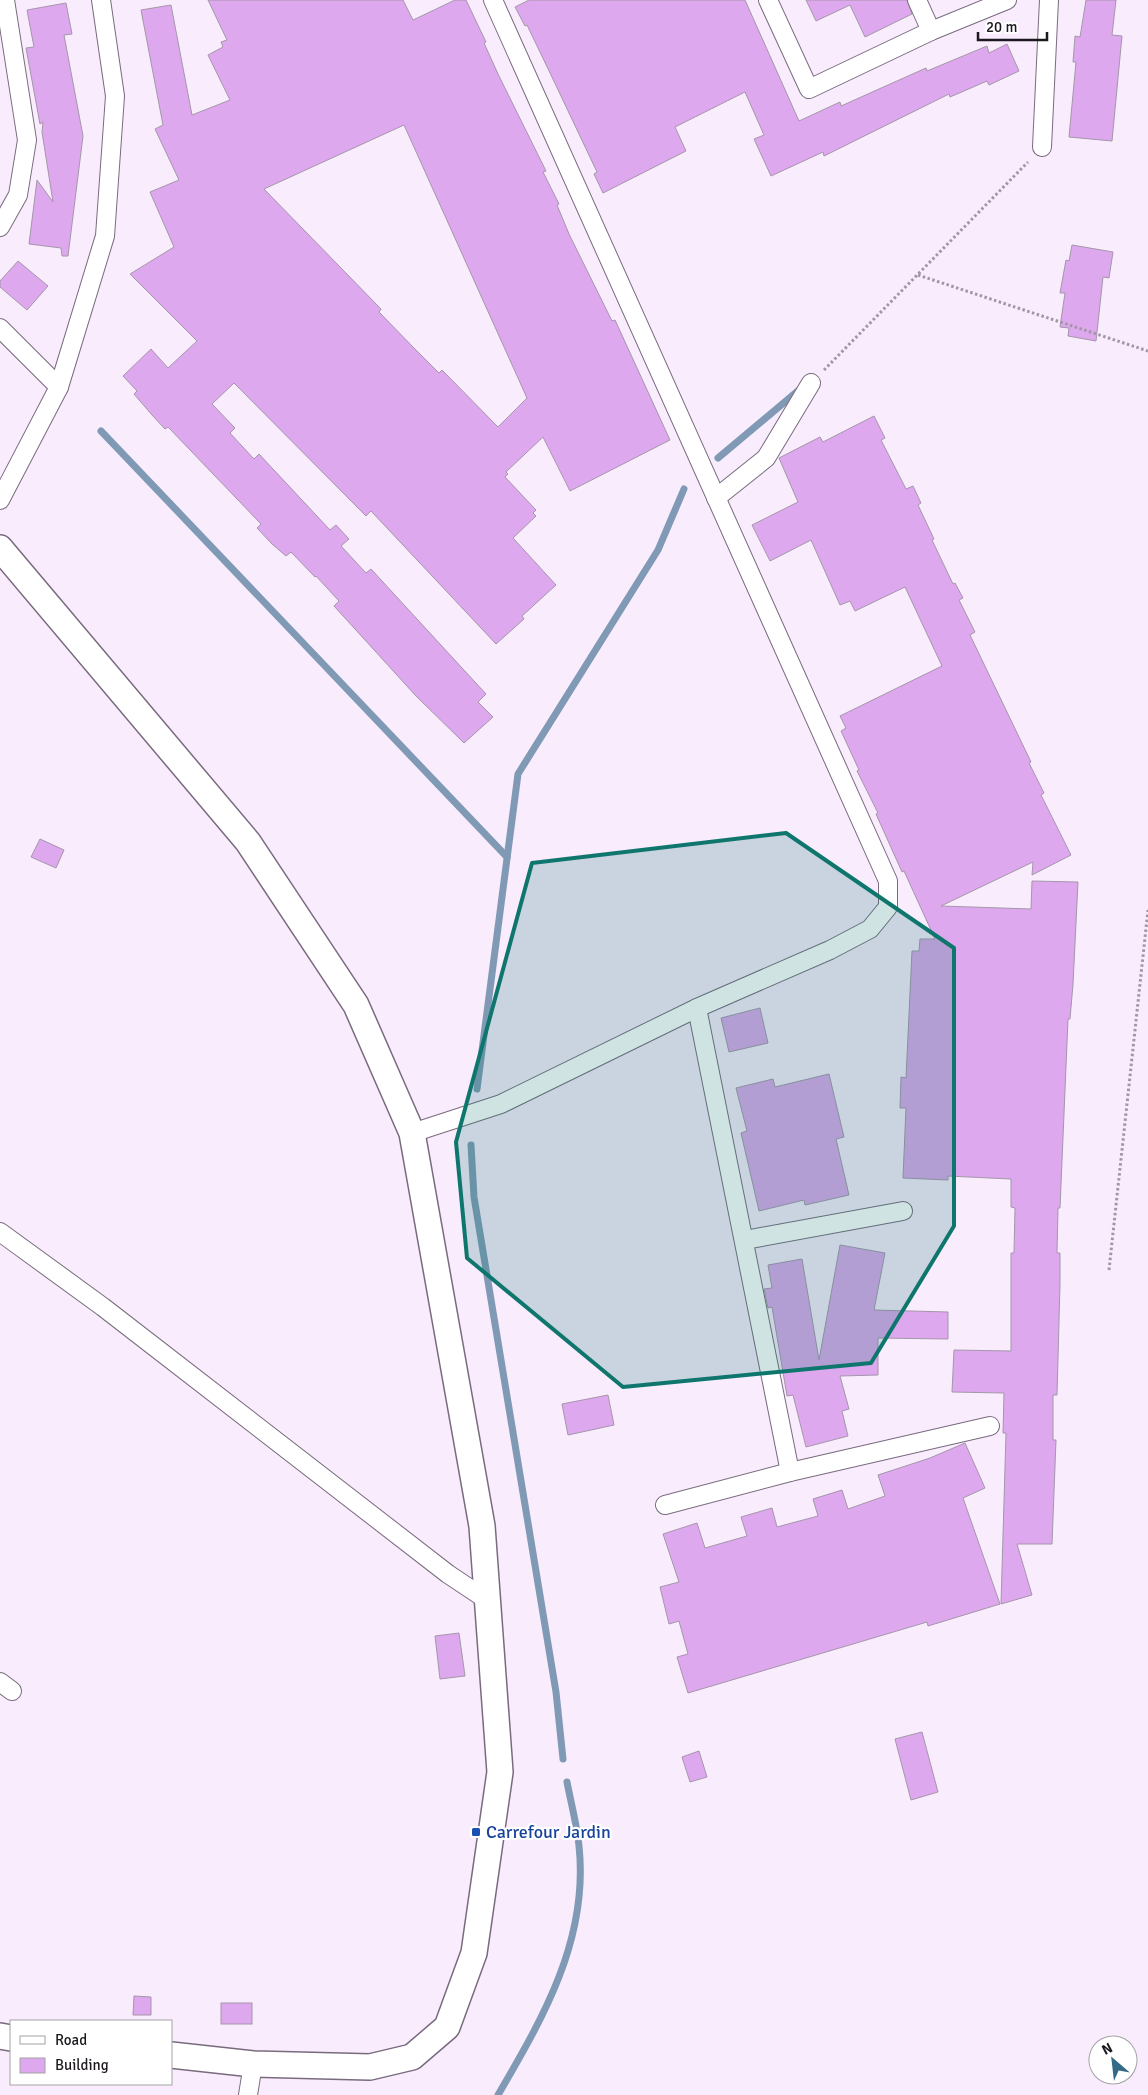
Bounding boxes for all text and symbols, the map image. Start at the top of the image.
scale bar [978,10,1047,42]
text: 20 m [986,18,1017,36]
place label: Carrefour Jardin [486,1821,611,1843]
marker: Carrefour Jardin [470,1826,482,1838]
legend [10,2020,172,2085]
text: Road [55,2031,87,2049]
north arrow [1088,2035,1138,2085]
text: N [1099,2039,1115,2059]
text: Building [55,2056,109,2074]

